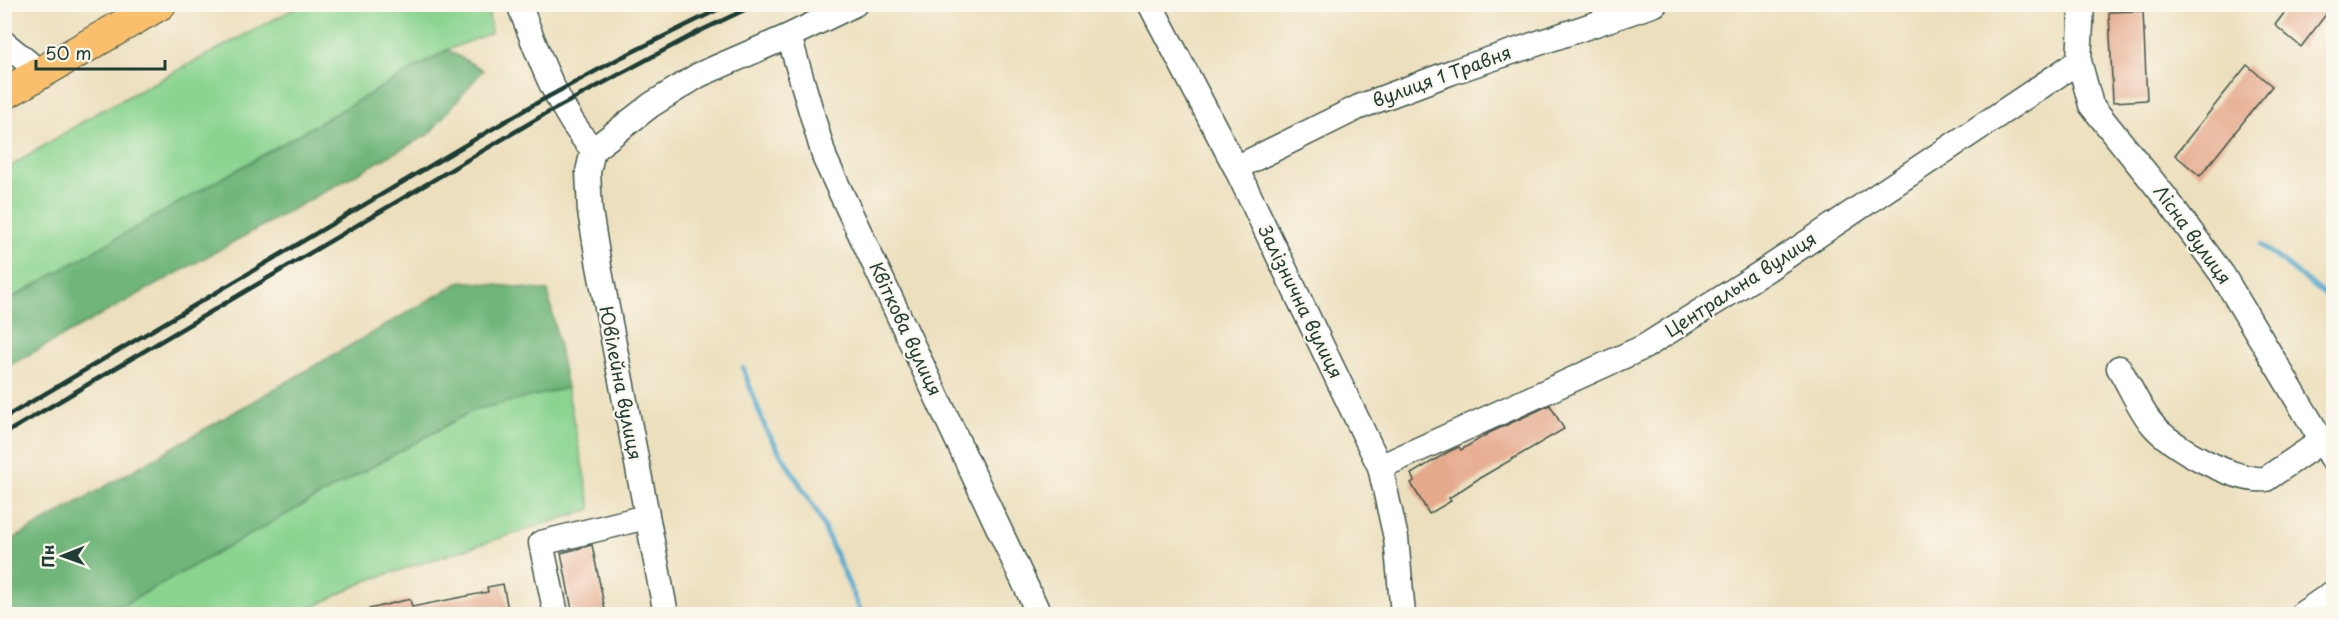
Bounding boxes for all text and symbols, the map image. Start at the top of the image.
scale bar [36,33,165,71]
street label: вулиця 1 Травня [1368,38,1515,113]
text: 50 m [45,39,92,66]
street label: Лісна вулиця [2148,179,2239,289]
street label: Залізнична вулиця [1252,219,1350,383]
street label: Центральна вулиця [1659,225,1821,343]
street label: Квіткова вулиця [863,257,949,400]
street label: Ювілейна вулиця [593,303,650,462]
north arrow [33,526,93,586]
text: Пн [35,544,59,568]

